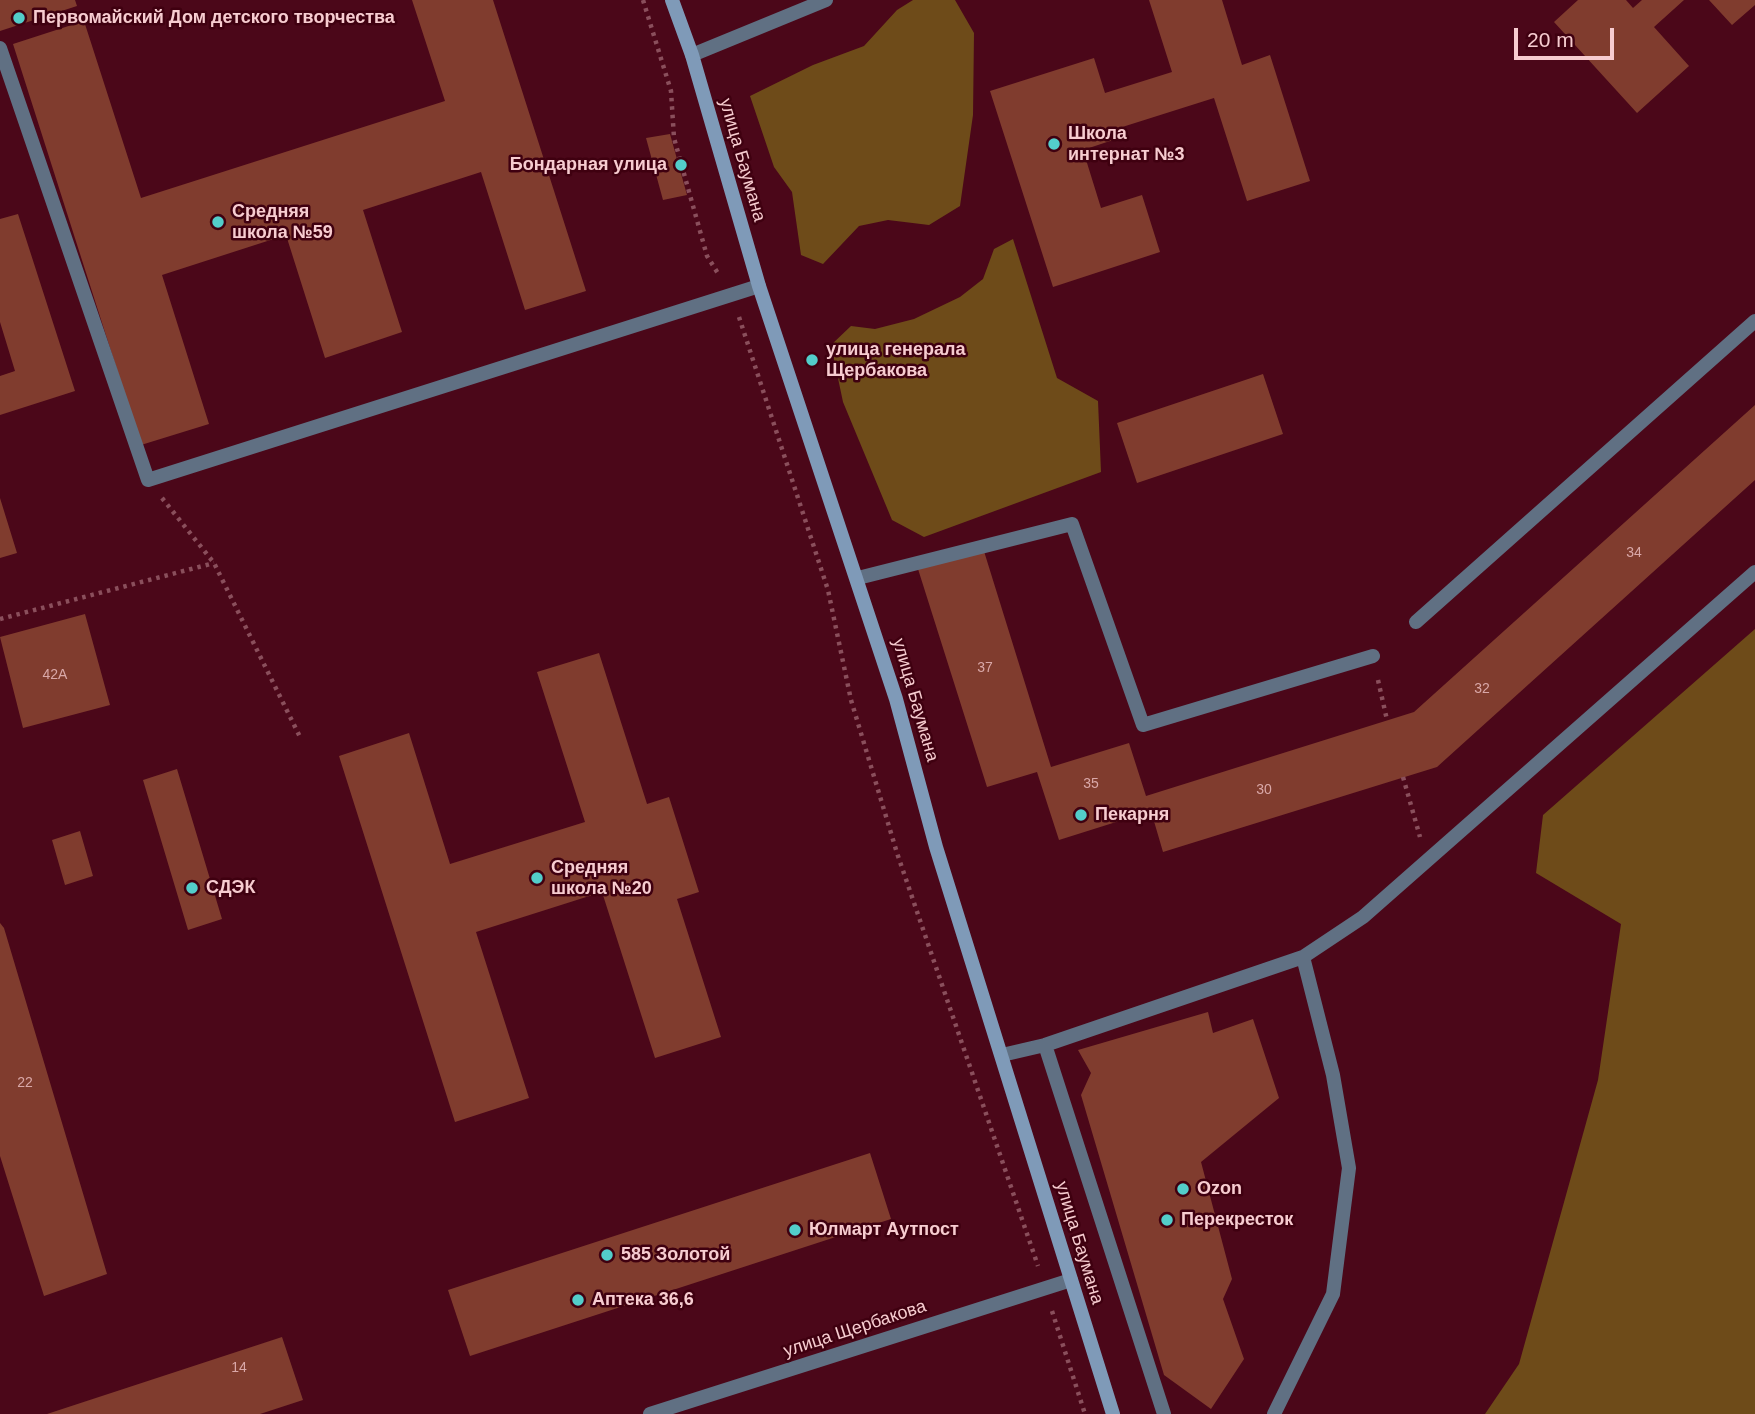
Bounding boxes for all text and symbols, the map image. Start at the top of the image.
place label: Первомайский Дом детского творчества [33,7,395,29]
marker: Первомайский Дом детского творчества [11,10,27,26]
scale bar [1517,14,1617,58]
text: 20 m [1527,28,1574,51]
street label: улица Баумана [714,96,770,224]
place label: Школа интернат №3 [1068,123,1185,166]
marker: Школа интернат №3 [1046,136,1062,152]
place label: Бондарная улица [510,154,667,176]
marker: Бондарная улица [673,157,689,173]
place label: Средняя школа №59 [232,201,333,244]
marker: Средняя школа №59 [210,214,226,230]
place label: улица генерала Щербакова [826,339,965,382]
marker: улица генерала Щербакова [804,352,820,368]
house number: 34 [1626,545,1642,561]
street label: улица Баумана [887,636,943,764]
house number: 37 [977,660,993,676]
house number: 42А [43,667,67,683]
house number: 32 [1474,681,1490,697]
house number: 35 [1083,776,1099,792]
house number: 30 [1256,782,1272,798]
place label: Пекарня [1095,804,1169,826]
marker: Пекарня [1073,807,1089,823]
place label: Средняя школа №20 [551,857,652,900]
marker: Средняя школа №20 [529,870,545,886]
place label: СДЭК [206,877,255,899]
marker: СДЭК [184,880,200,896]
house number: 22 [17,1075,33,1091]
place label: Ozon [1197,1178,1242,1200]
street label: улица Баумана [1050,1179,1108,1307]
marker: Ozon [1175,1181,1191,1197]
place label: Перекресток [1181,1209,1293,1231]
marker: Перекресток [1159,1212,1175,1228]
place label: Юлмарт Аутпост [809,1219,959,1241]
marker: Юлмарт Аутпост [787,1222,803,1238]
place label: 585 Золотой [621,1244,730,1266]
marker: 585 Золотой [599,1247,615,1263]
place label: Аптека 36,6 [592,1289,694,1311]
marker: Аптека 36,6 [570,1292,586,1308]
street label: улица Щербакова [781,1296,929,1362]
house number: 14 [231,1360,247,1376]

